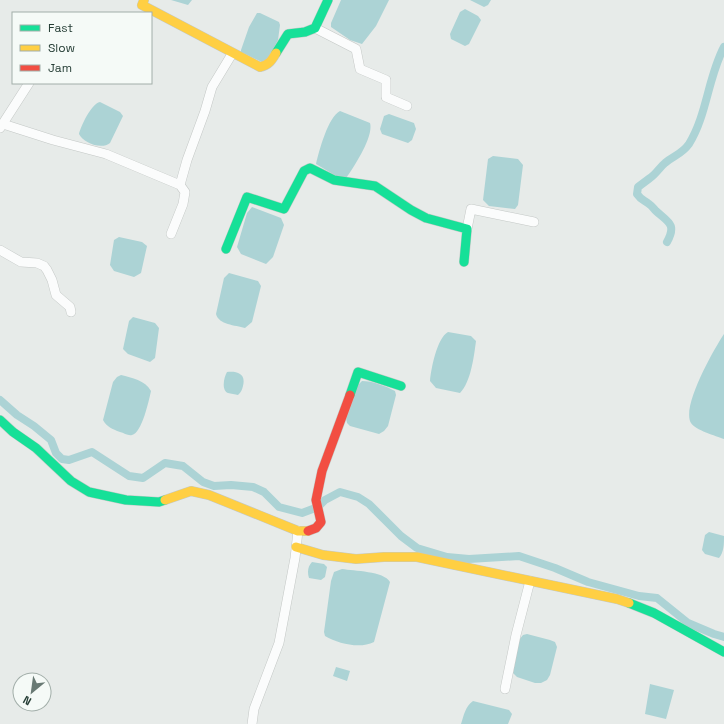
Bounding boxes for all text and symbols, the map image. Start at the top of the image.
legend [12,12,152,84]
text: Fast [48,20,73,36]
text: Slow [48,40,75,56]
text: Jam [48,60,72,76]
north arrow [12,672,52,712]
text: N [21,693,34,709]

